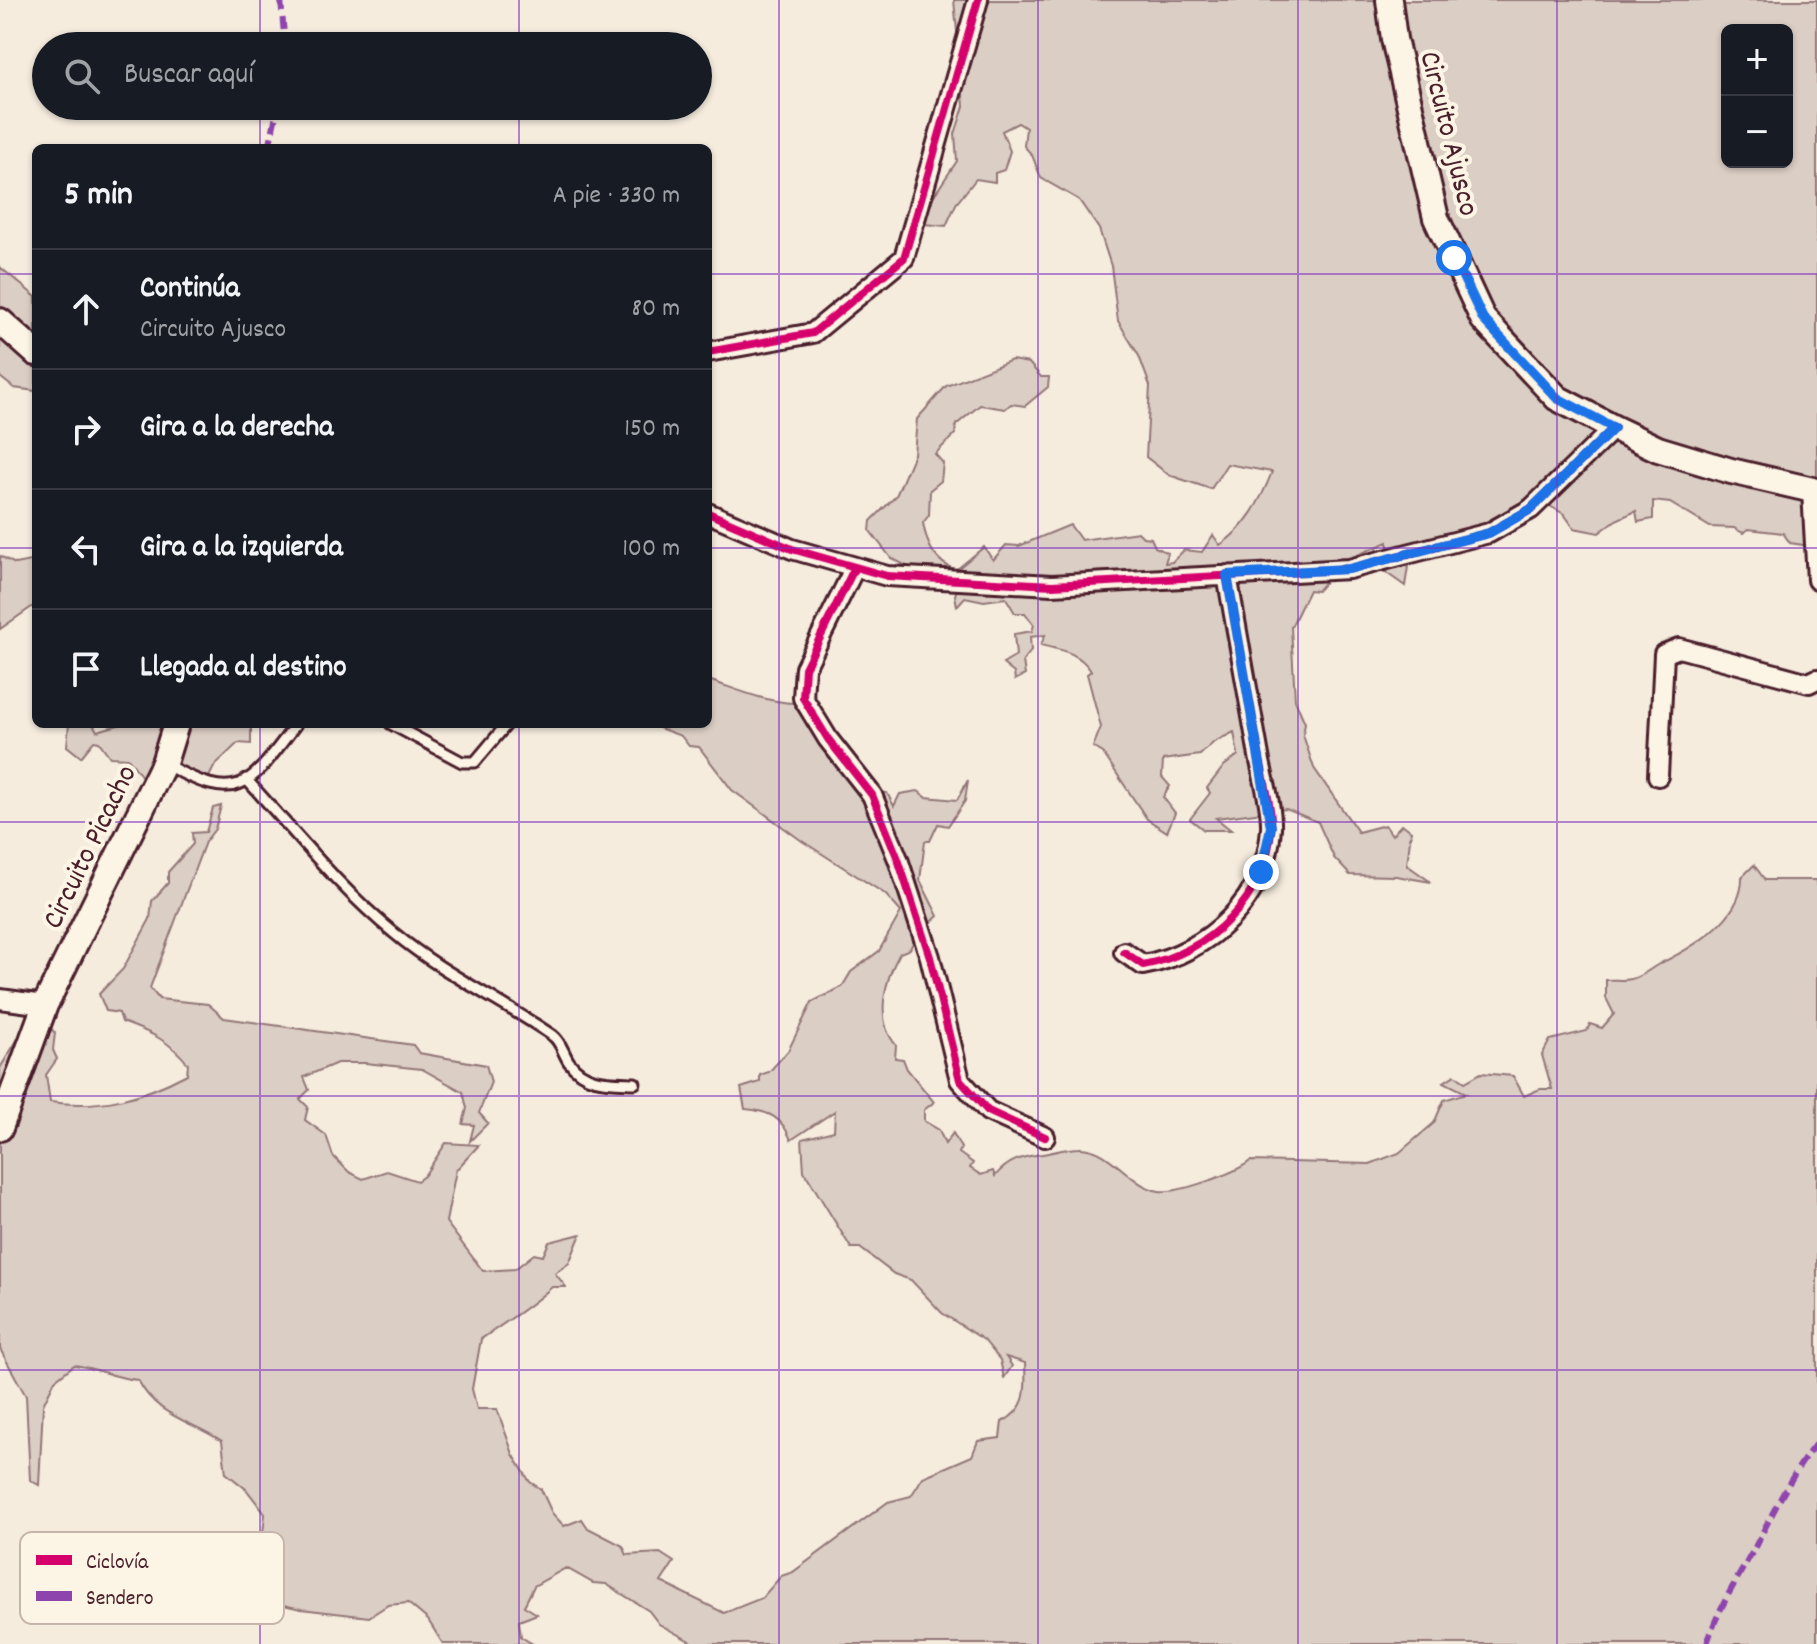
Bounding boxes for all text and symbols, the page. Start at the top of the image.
map controls [1721,24,1793,168]
button: + [1721,24,1793,96]
search box [32,32,712,120]
street label: Circuito Ajusco [1405,47,1488,221]
icon: search [60,54,104,98]
text: Buscar aquí [124,55,254,98]
button: − [1721,96,1793,168]
text: 5 min [64,172,133,221]
text: A pie · 330 m [553,178,680,215]
route start [1436,240,1472,276]
text: Continúa [140,269,239,312]
icon: ahead [64,287,108,331]
text: 80 m [632,291,680,328]
text: Circuito Ajusco [140,312,286,349]
icon: right [64,407,108,451]
text: Gira a la derecha [140,408,333,451]
text: 150 m [624,411,680,448]
icon: left [64,527,108,571]
text: Gira a la izquierda [140,528,343,571]
text: 100 m [622,531,680,568]
icon: arrive [64,647,108,691]
text: Llegada al destino [140,648,347,691]
street label: Circuito Picacho [34,759,150,937]
route end [1243,854,1279,890]
legend [20,1532,284,1624]
text: Ciclovía [86,1548,149,1579]
text: Sendero [86,1584,154,1615]

